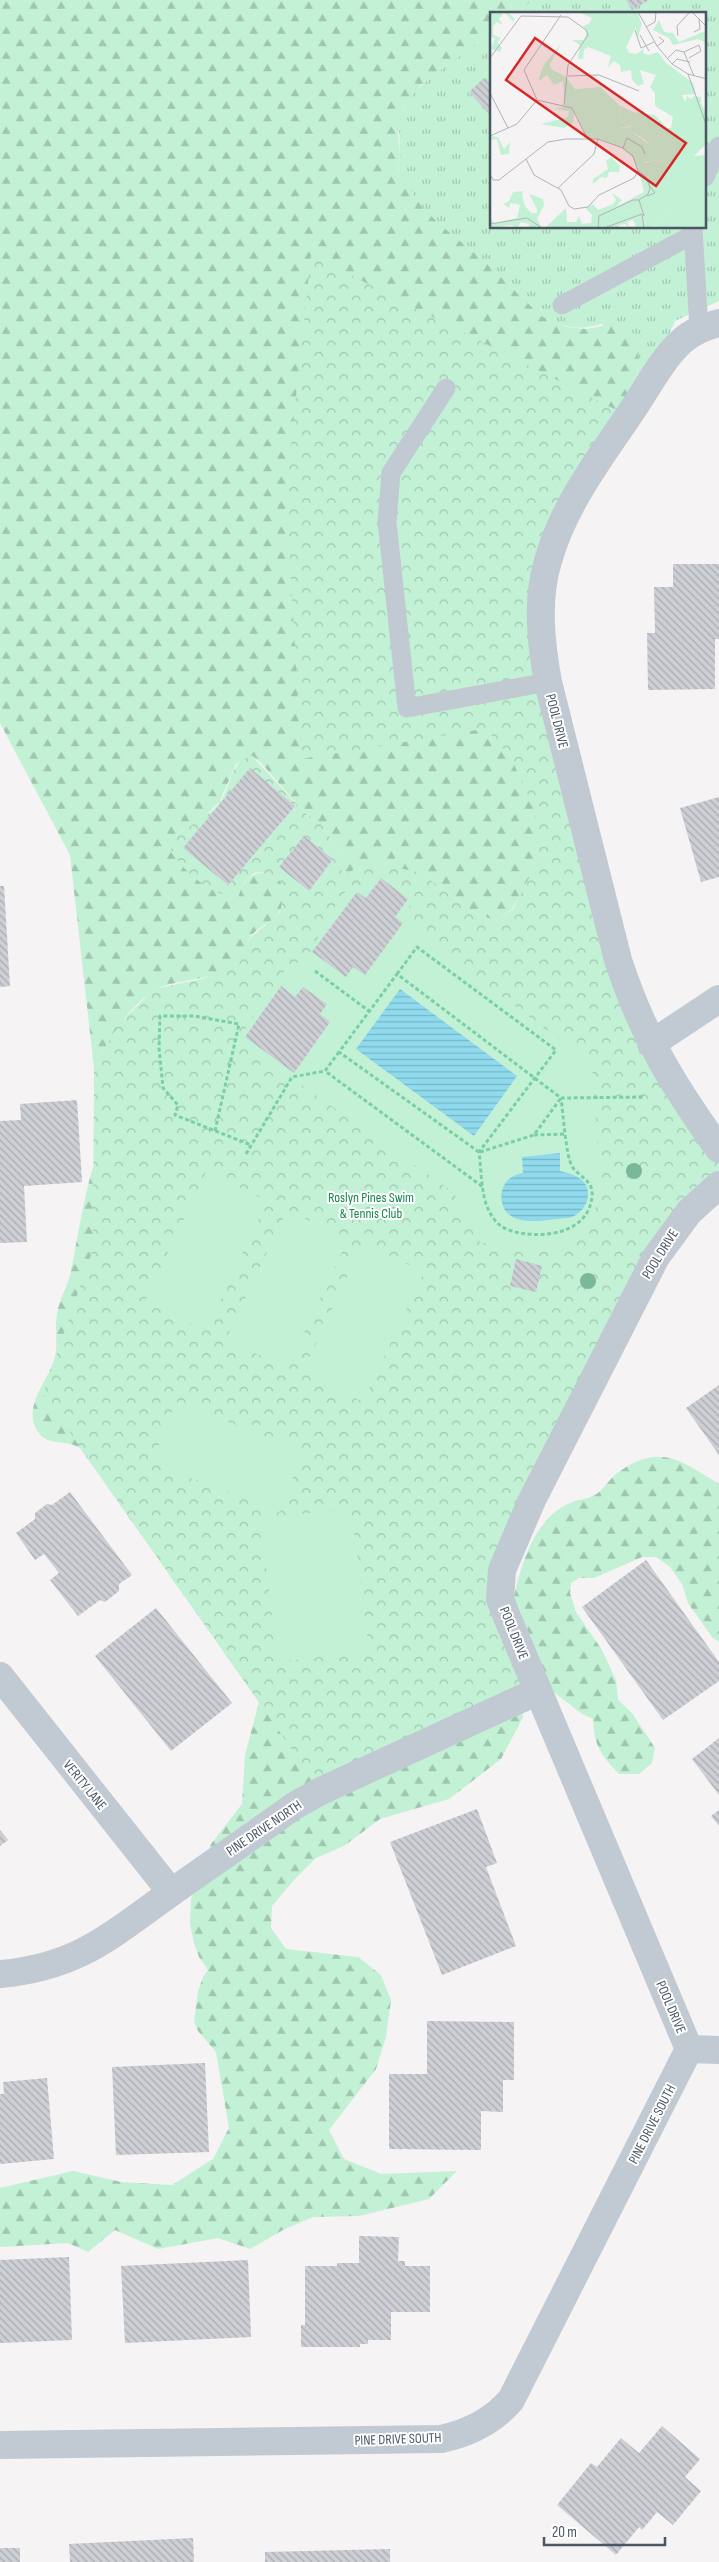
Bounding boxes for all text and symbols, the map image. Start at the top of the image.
inset map [490,12,706,229]
street label: POOL DRIVE [542,692,572,750]
park label: Roslyn Pines Swim & Tennis Club [328,1189,414,1222]
street label: POOL DRIVE [638,1226,682,1282]
street label: POOL DRIVE [496,1604,532,1662]
street label: VERITY LANE [60,1757,110,1814]
street label: PINE DRIVE NORTH [223,1796,305,1860]
street label: POOL DRIVE [652,1978,690,2036]
street label: PINE DRIVE SOUTH [625,2081,679,2167]
street label: PINE DRIVE SOUTH [354,2429,442,2449]
scale bar [544,2514,665,2546]
text: 20 m [552,2523,577,2542]

